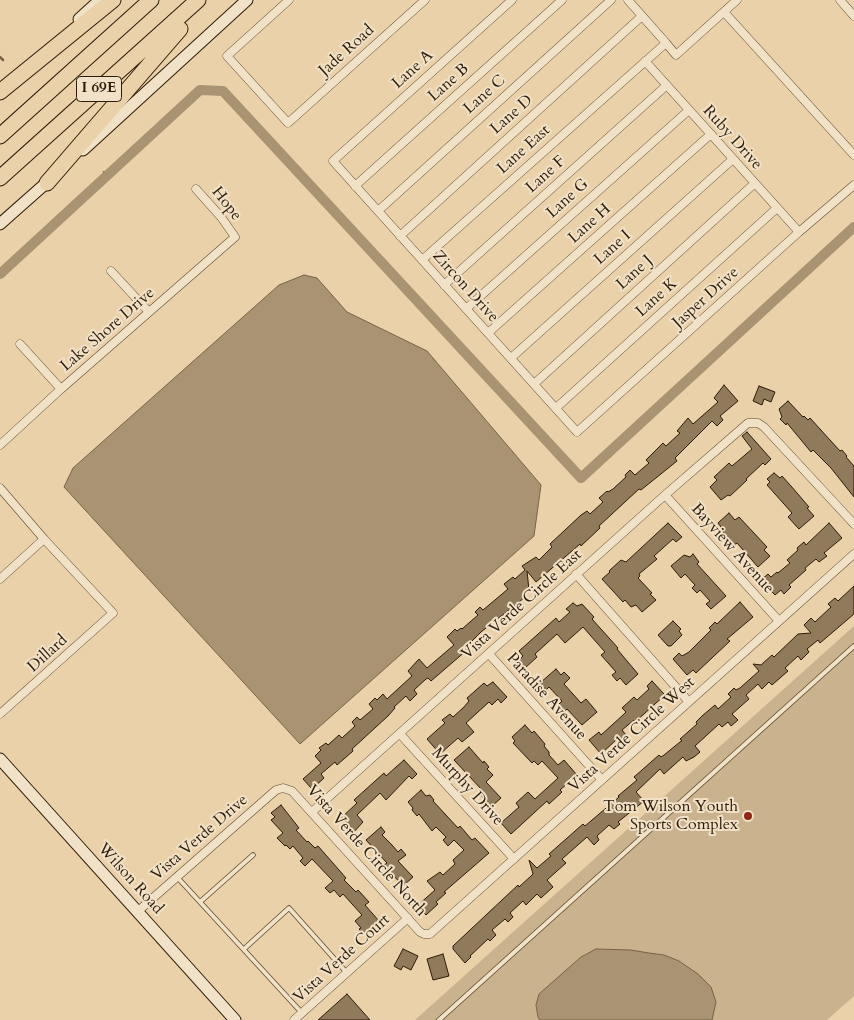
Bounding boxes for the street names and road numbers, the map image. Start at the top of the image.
street label: Jade Road [315,21,379,81]
street label: Lane A [389,47,437,93]
street label: Lane B [425,60,473,106]
street label: Lane C [460,71,510,119]
road number: I 69E [76,76,122,102]
street label: Lane D [487,91,537,139]
street label: Ruby Drive [698,102,766,174]
street label: Lane East [494,121,554,179]
street label: Lane F [522,152,570,198]
street label: Lane G [543,175,593,223]
street label: Hope [207,183,245,225]
street label: Lane H [565,200,615,248]
street label: Lane I [591,227,635,269]
street label: Zircon Drive [428,247,502,327]
street label: Lane J [613,252,657,294]
street label: Jasper Drive [669,263,743,333]
street label: Lane K [632,274,682,322]
street label: Lake Shore Drive [57,284,159,376]
street label: Bayview Avenue [686,500,778,598]
street label: Vista Verde Circle East [458,546,586,664]
street label: Dillard [24,631,72,677]
street label: Paradise Avenue [502,649,590,745]
street label: Vista Verde Circle West [565,673,699,797]
street label: Murphy Drive [427,744,507,830]
street label: Vista Verde Circle North [302,781,430,921]
street label: Vista Verde Drive [148,791,252,885]
street label: Wilson Road [93,840,167,918]
street label: Vista Verde Court [290,911,394,1007]

